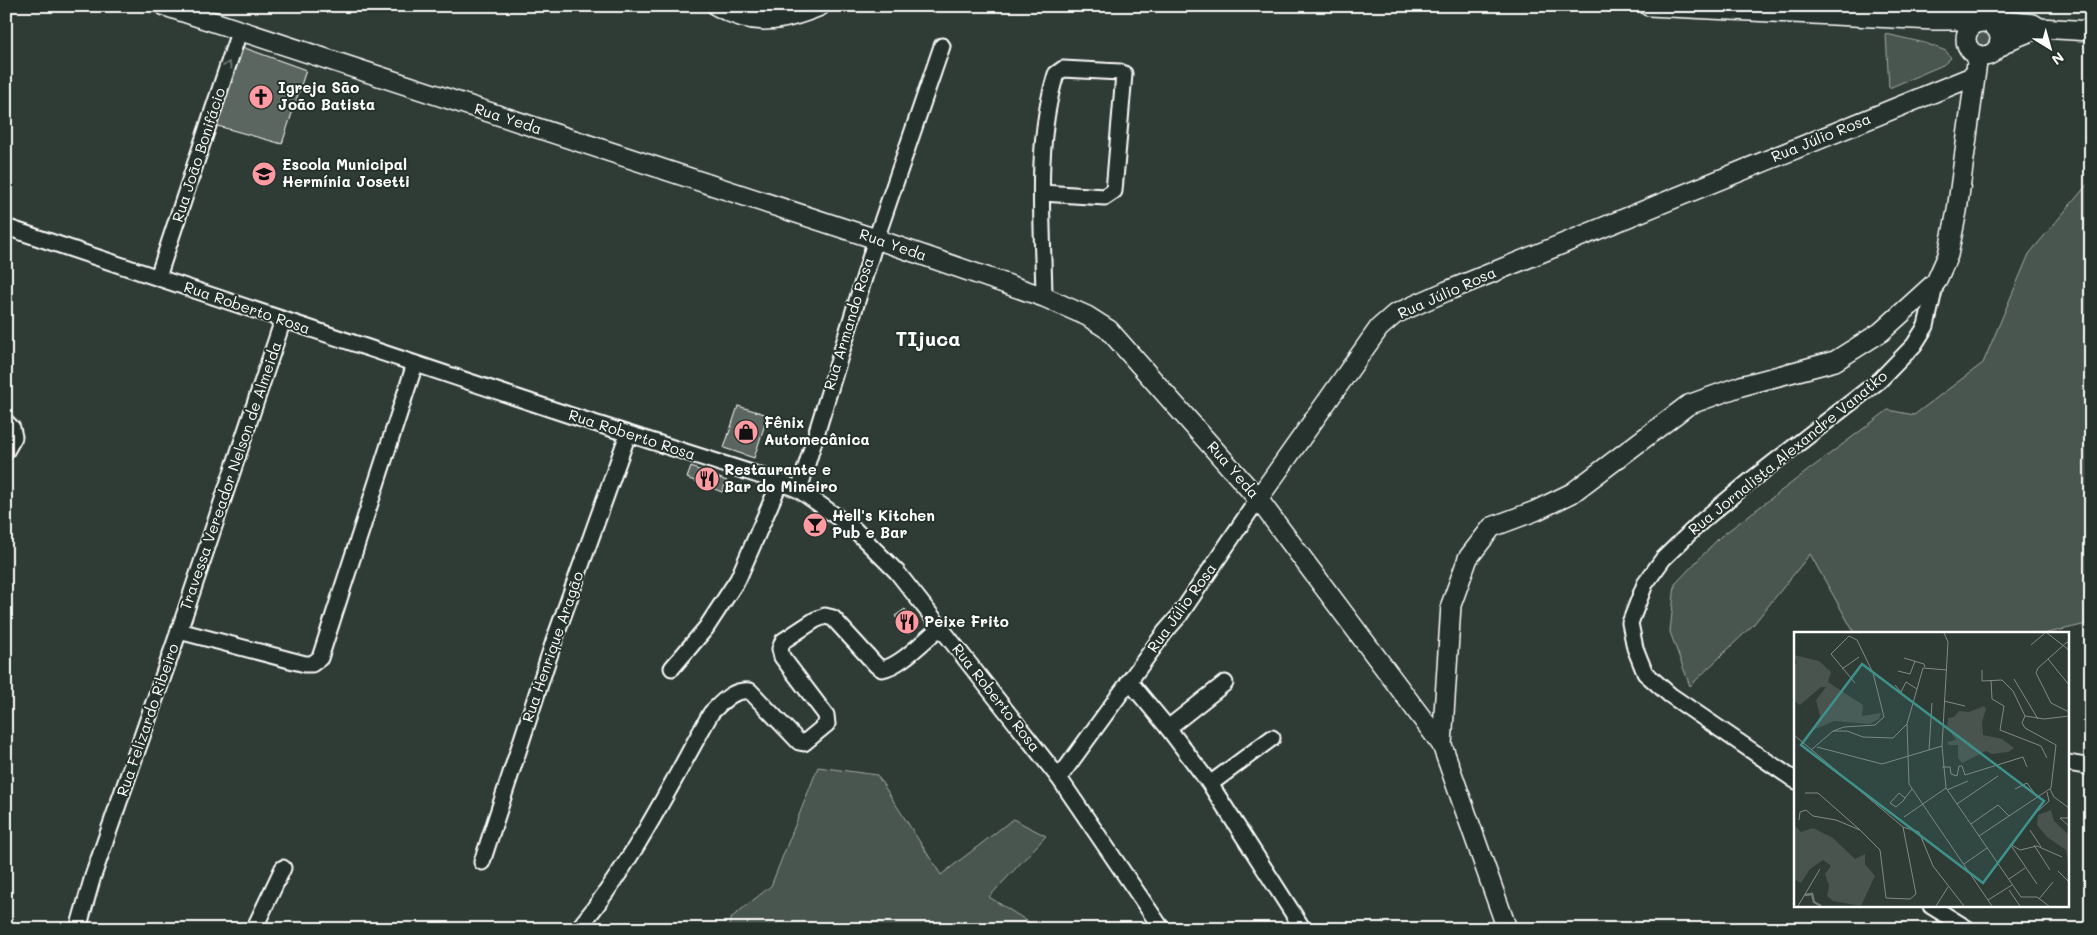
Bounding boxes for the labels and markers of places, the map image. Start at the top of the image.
place label: Igreja São João Batista [278,77,375,114]
church icon: Igreja São João Batista [248,84,274,110]
place label: Escola Municipal Hermínia Josetti [282,154,410,191]
school or university icon: Escola Municipal Hermínia Josetti [251,161,277,187]
place label: Fênix Automecânica [764,412,870,449]
shop icon: Fênix Automecânica [733,419,759,445]
place label: Restaurante e Bar do Mineiro [724,459,837,496]
restaurant icon: Restaurante e Bar do Mineiro [694,466,720,492]
place label: Hell's Kitchen Pub e Bar [832,505,935,542]
bar icon: Hell's Kitchen Pub e Bar [802,512,828,538]
restaurant icon: Peixe Frito [894,609,920,635]
place label: Peixe Frito [924,611,1009,631]

